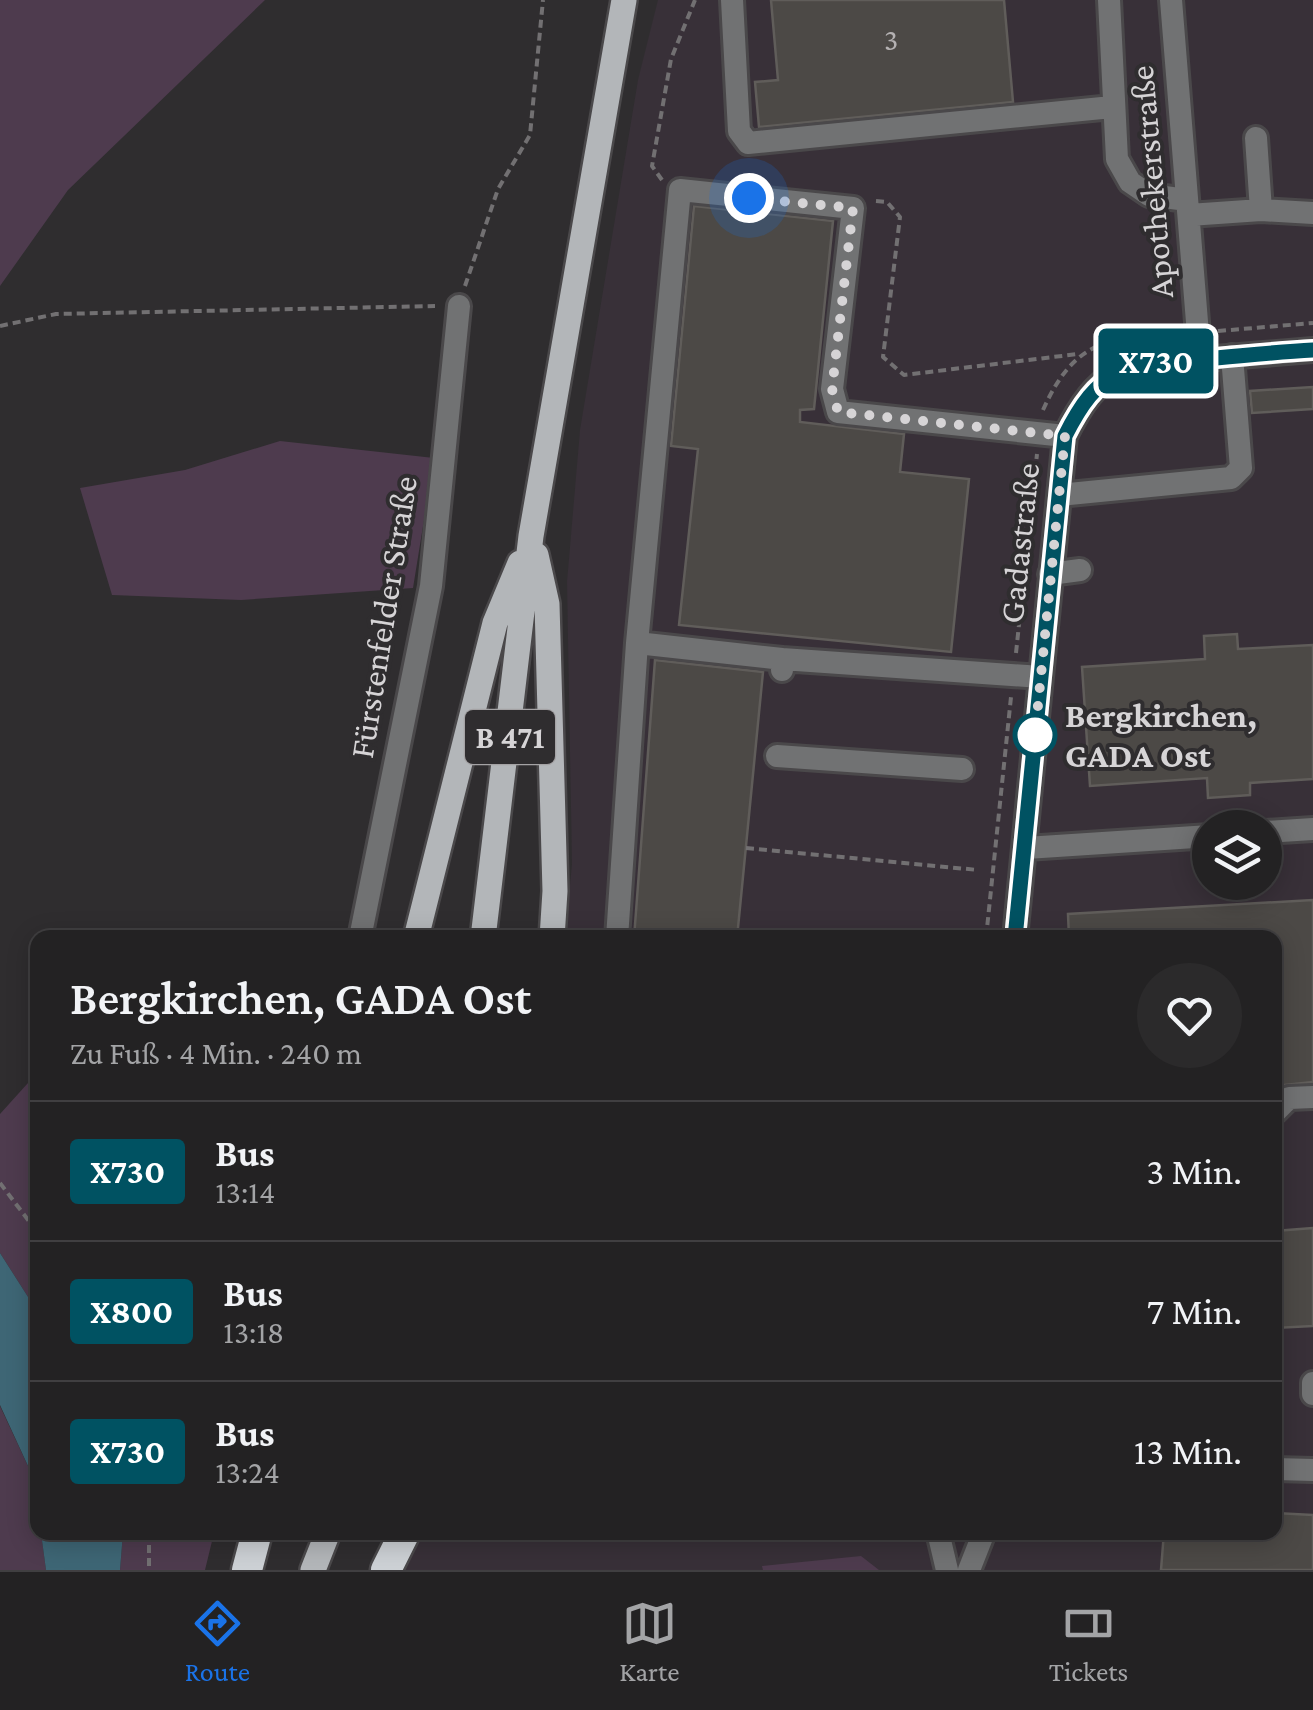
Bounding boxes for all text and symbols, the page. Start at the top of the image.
house number: 3 [884,23,898,56]
street label: Apothekerstraße [1122,64,1181,300]
your location [724,173,774,223]
line badge: X730 [1086,328,1226,394]
text: X730 [1118,342,1194,381]
street label: Gadastraße [992,461,1047,625]
street label: Fürstenfelder Straße [342,473,425,761]
place label: Bergkirchen, GADA Ost [1065,696,1257,775]
road number: B 471 [465,710,555,764]
marker: Bergkirchen, GADA Ost [1014,714,1056,756]
map controls [1192,810,1282,900]
button: layers [1192,810,1282,900]
button: heart [1137,963,1242,1068]
text: Bergkirchen, GADA Ost [70,971,531,1024]
text: Zu Fuß · 4 Min. · 240 m [70,1035,362,1071]
text: Bus [215,1132,275,1174]
text: 3 Min. [1146,1150,1242,1192]
text: X730 [90,1152,165,1191]
text: 13:14 [215,1174,275,1210]
text: Bus [223,1272,283,1314]
text: 7 Min. [1147,1290,1242,1332]
text: X800 [90,1292,173,1331]
text: 13:18 [223,1314,284,1350]
text: Bus [215,1412,275,1454]
text: 13 Min. [1134,1430,1242,1472]
text: X730 [90,1432,165,1471]
text: 13:24 [215,1454,280,1490]
tab: Route [185,1596,250,1687]
tab: Karte [619,1596,679,1687]
tab: Tickets [1049,1596,1128,1687]

